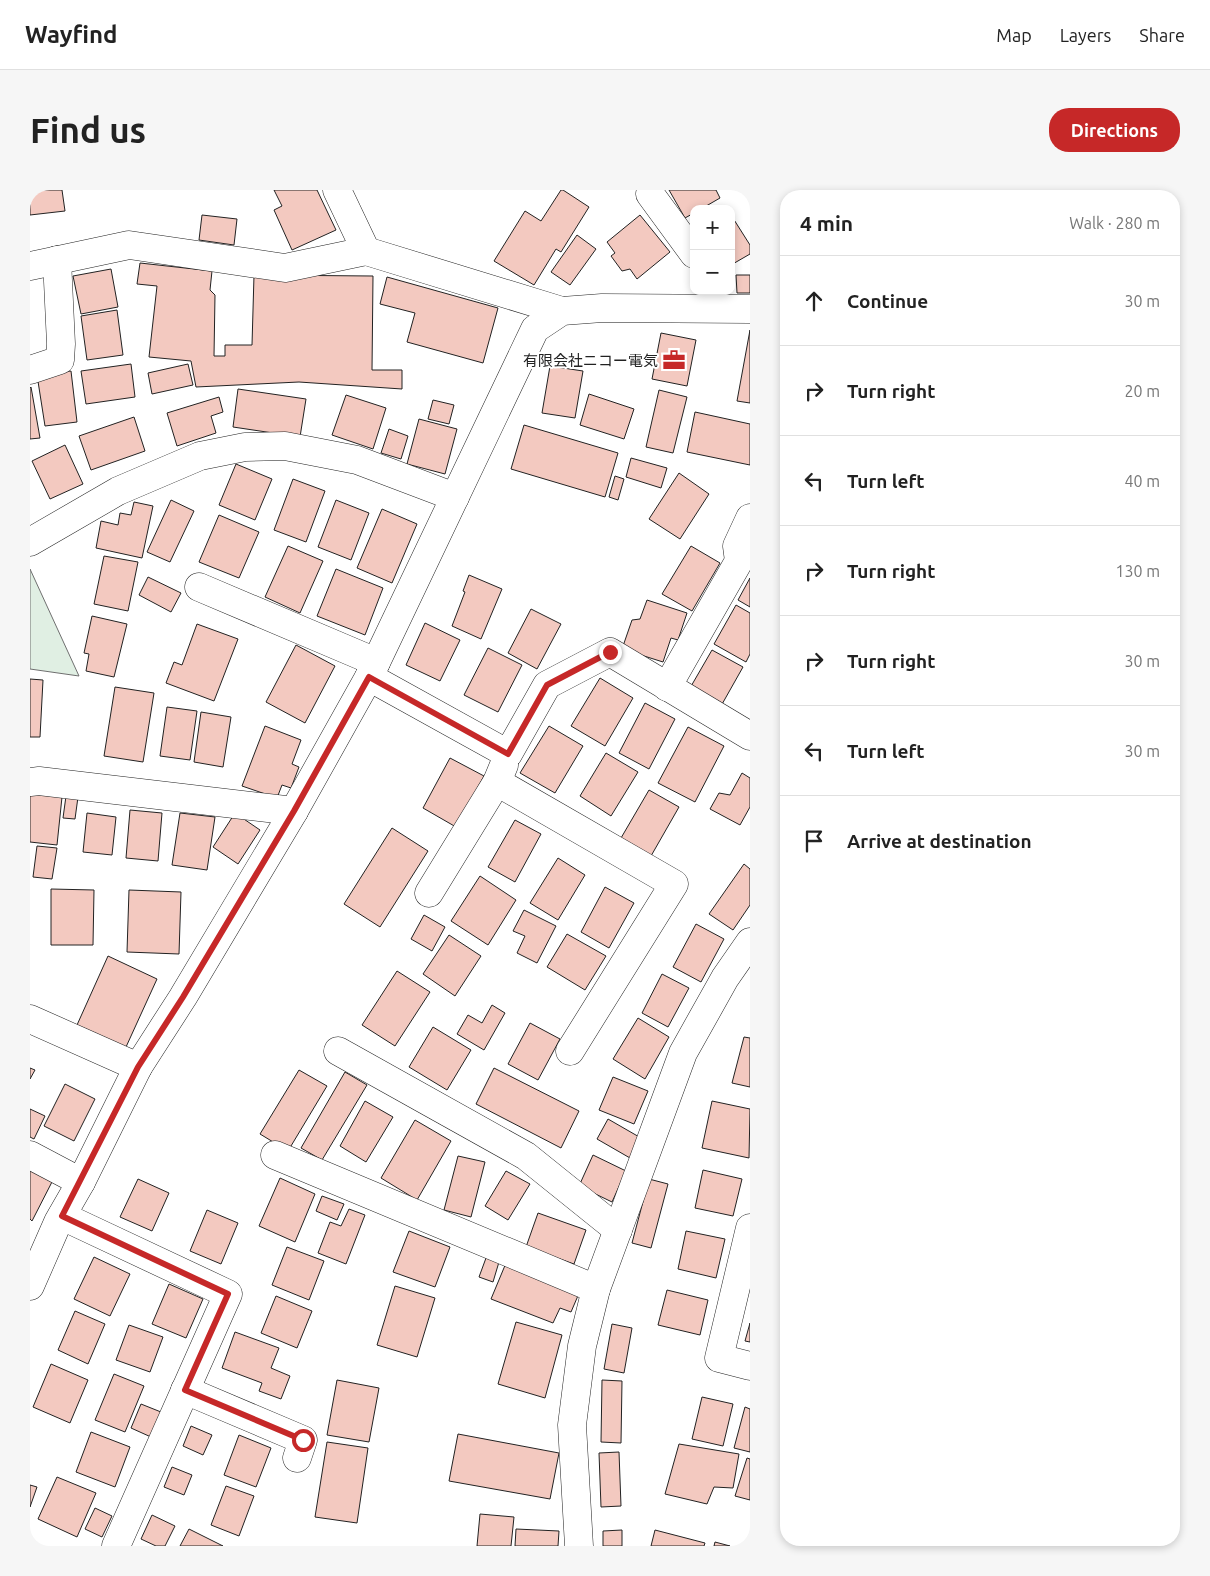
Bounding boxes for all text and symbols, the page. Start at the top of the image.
text: Wayfind [25,21,117,48]
text: Map [996,25,1032,45]
text: Layers [1060,25,1111,45]
text: Share [1139,25,1185,45]
button: Directions [1049,108,1180,152]
text: Find us [30,110,146,150]
map controls [690,205,735,295]
button: + [690,205,735,250]
text: 4 min [800,211,853,235]
text: Walk · 280 m [1069,214,1160,232]
button: − [690,250,735,295]
icon: ahead [800,287,828,315]
text: Continue [847,290,928,312]
text: 30 m [1124,292,1160,310]
office icon: 有限会社ニコー電気 [661,347,687,373]
place label: 有限会社ニコー電気 [523,352,658,369]
icon: right [800,377,828,405]
text: Turn right [847,380,935,402]
text: 20 m [1124,382,1160,400]
icon: left [800,467,828,495]
text: Turn left [847,470,925,492]
text: 40 m [1124,472,1160,490]
icon: right [800,557,828,585]
text: Turn right [847,560,935,582]
text: 130 m [1115,562,1160,580]
route end [599,641,622,664]
icon: right [800,647,828,675]
text: Turn right [847,650,935,672]
text: 30 m [1124,652,1160,670]
icon: left [800,737,828,765]
text: Turn left [847,740,925,762]
text: 30 m [1124,742,1160,760]
icon: arrive [800,827,828,855]
text: Arrive at destination [847,830,1032,852]
route start [292,1429,315,1452]

